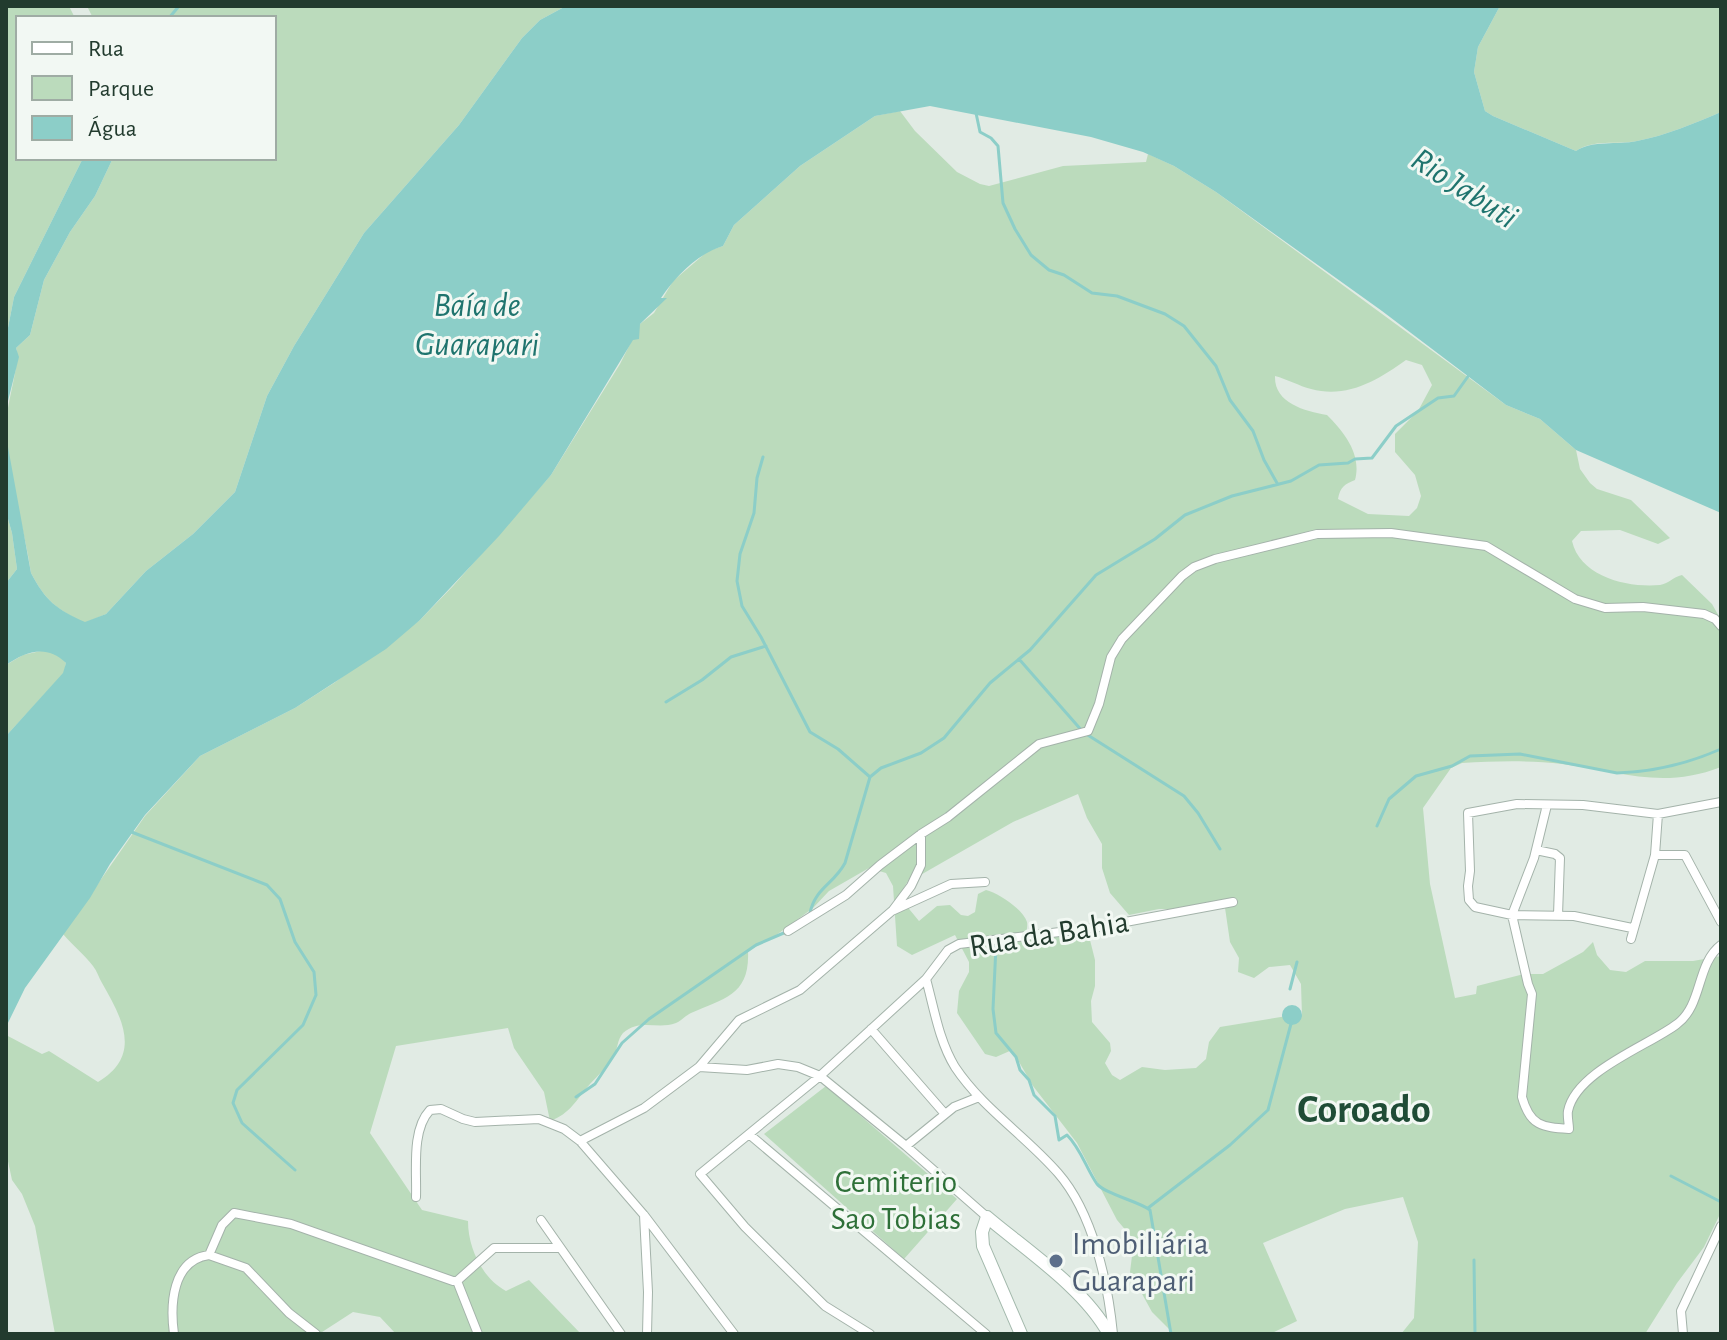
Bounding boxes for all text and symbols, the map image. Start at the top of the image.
legend [16,16,276,160]
text: Rua [88,37,124,61]
text: Parque [88,77,154,101]
text: Água [88,115,137,141]
water label: Rio Jabuti [1405,142,1523,235]
water label: Baía de Guarapari [415,289,539,362]
street label: Rua da Bahia [967,906,1131,962]
district label: Coroado [1297,1090,1431,1130]
park label: Cemiterio Sao Tobias [831,1166,961,1235]
place label: Imobiliária Guarapari [1072,1228,1209,1297]
marker: Imobiliária Guarapari [1047,1252,1065,1270]

